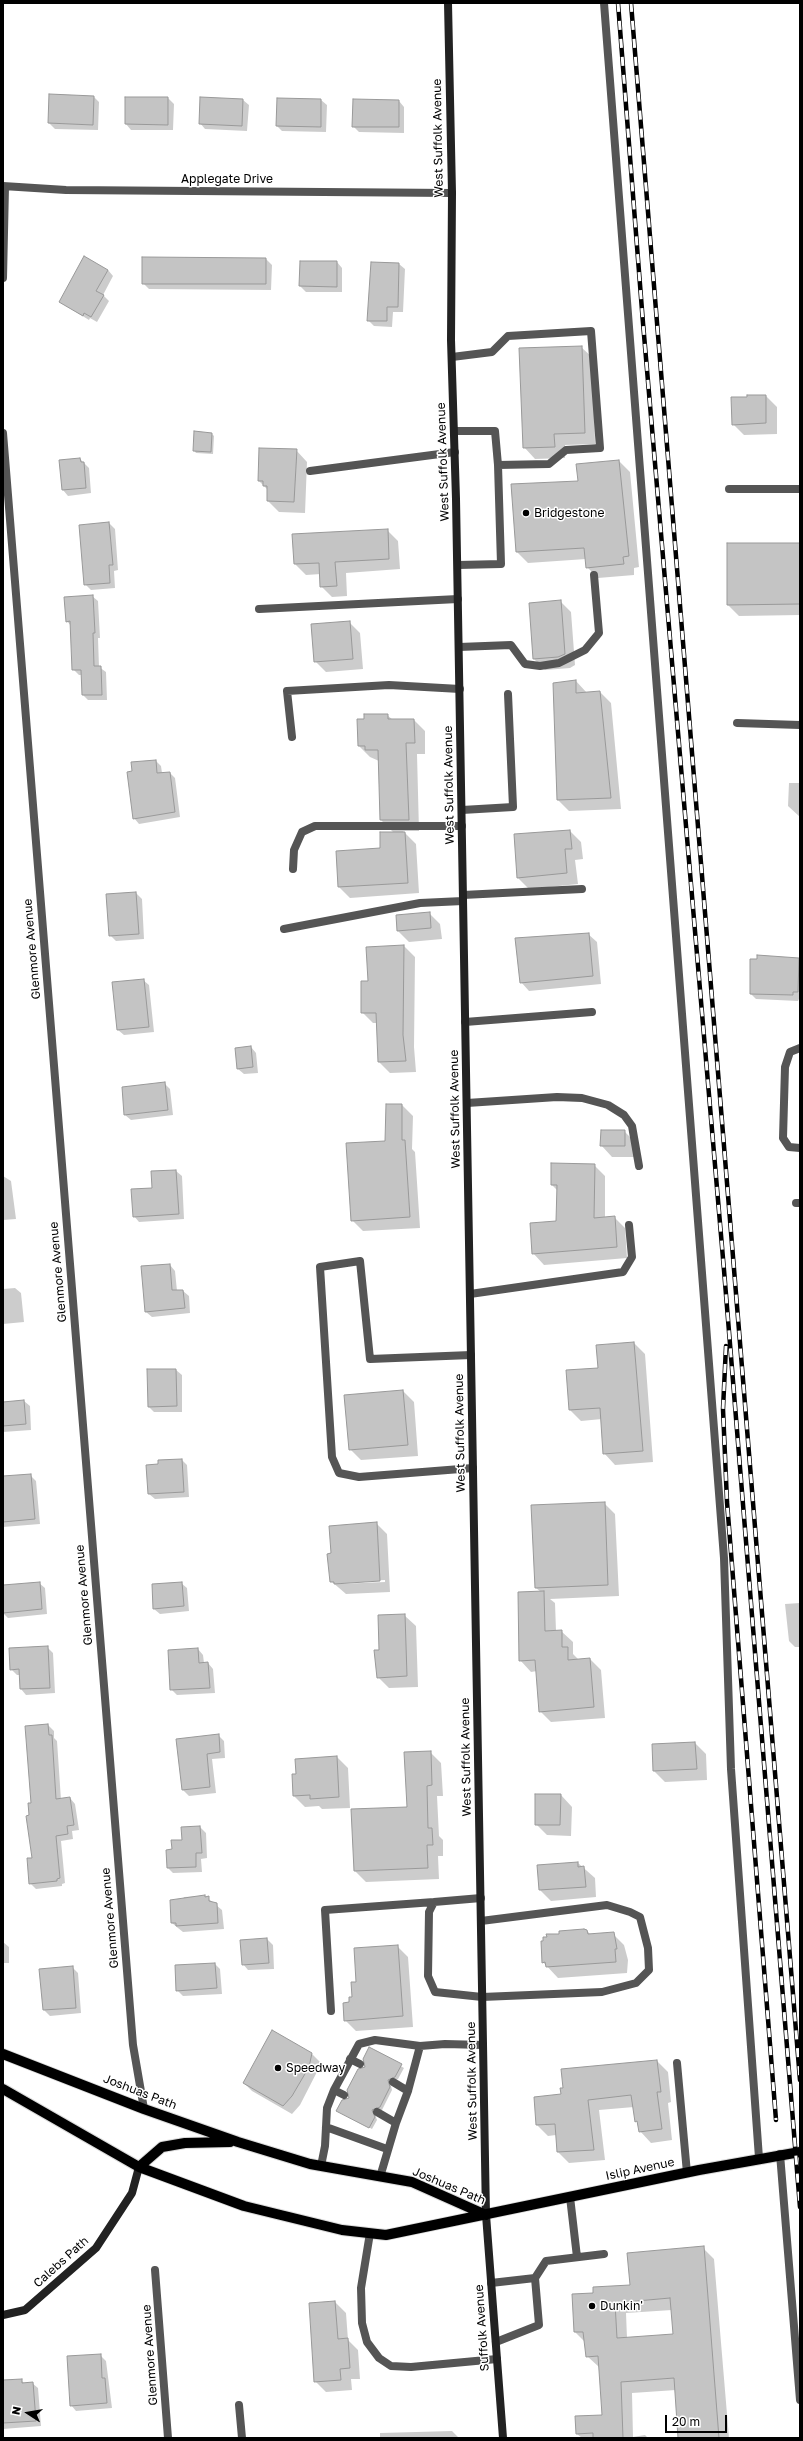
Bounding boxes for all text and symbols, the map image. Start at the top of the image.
street label: West Suffolk Avenue [430,78,446,198]
street label: Applegate Drive [181,172,273,186]
street label: West Suffolk Avenue [434,402,452,522]
place label: Bridgestone [534,506,604,520]
marker: Bridgestone [521,508,531,518]
street label: West Suffolk Avenue [441,725,457,845]
street label: Glenmore Avenue [20,898,44,1000]
street label: West Suffolk Avenue [447,1049,463,1169]
street label: Glenmore Avenue [46,1221,70,1323]
street label: West Suffolk Avenue [452,1373,468,1493]
street label: Glenmore Avenue [72,1544,96,1646]
street label: West Suffolk Avenue [458,1697,474,1817]
street label: Glenmore Avenue [98,1867,122,1969]
street label: West Suffolk Avenue [464,2021,480,2141]
place label: Speedway [286,2061,345,2075]
marker: Speedway [273,2063,283,2073]
street label: Joshuas Path [101,2071,179,2113]
street label: Islip Avenue [604,2155,676,2183]
street label: Joshuas Path [410,2164,488,2208]
street label: Calebs Path [31,2234,91,2290]
street label: Suffolk Avenue [472,2284,492,2372]
place label: Dunkin' [600,2299,643,2313]
marker: Dunkin' [587,2301,597,2311]
street label: Glenmore Avenue [139,2304,161,2406]
north arrow [8,2393,48,2433]
text: N [9,2405,23,2416]
scale bar [667,2407,729,2433]
text: 20 m [672,2414,700,2429]

